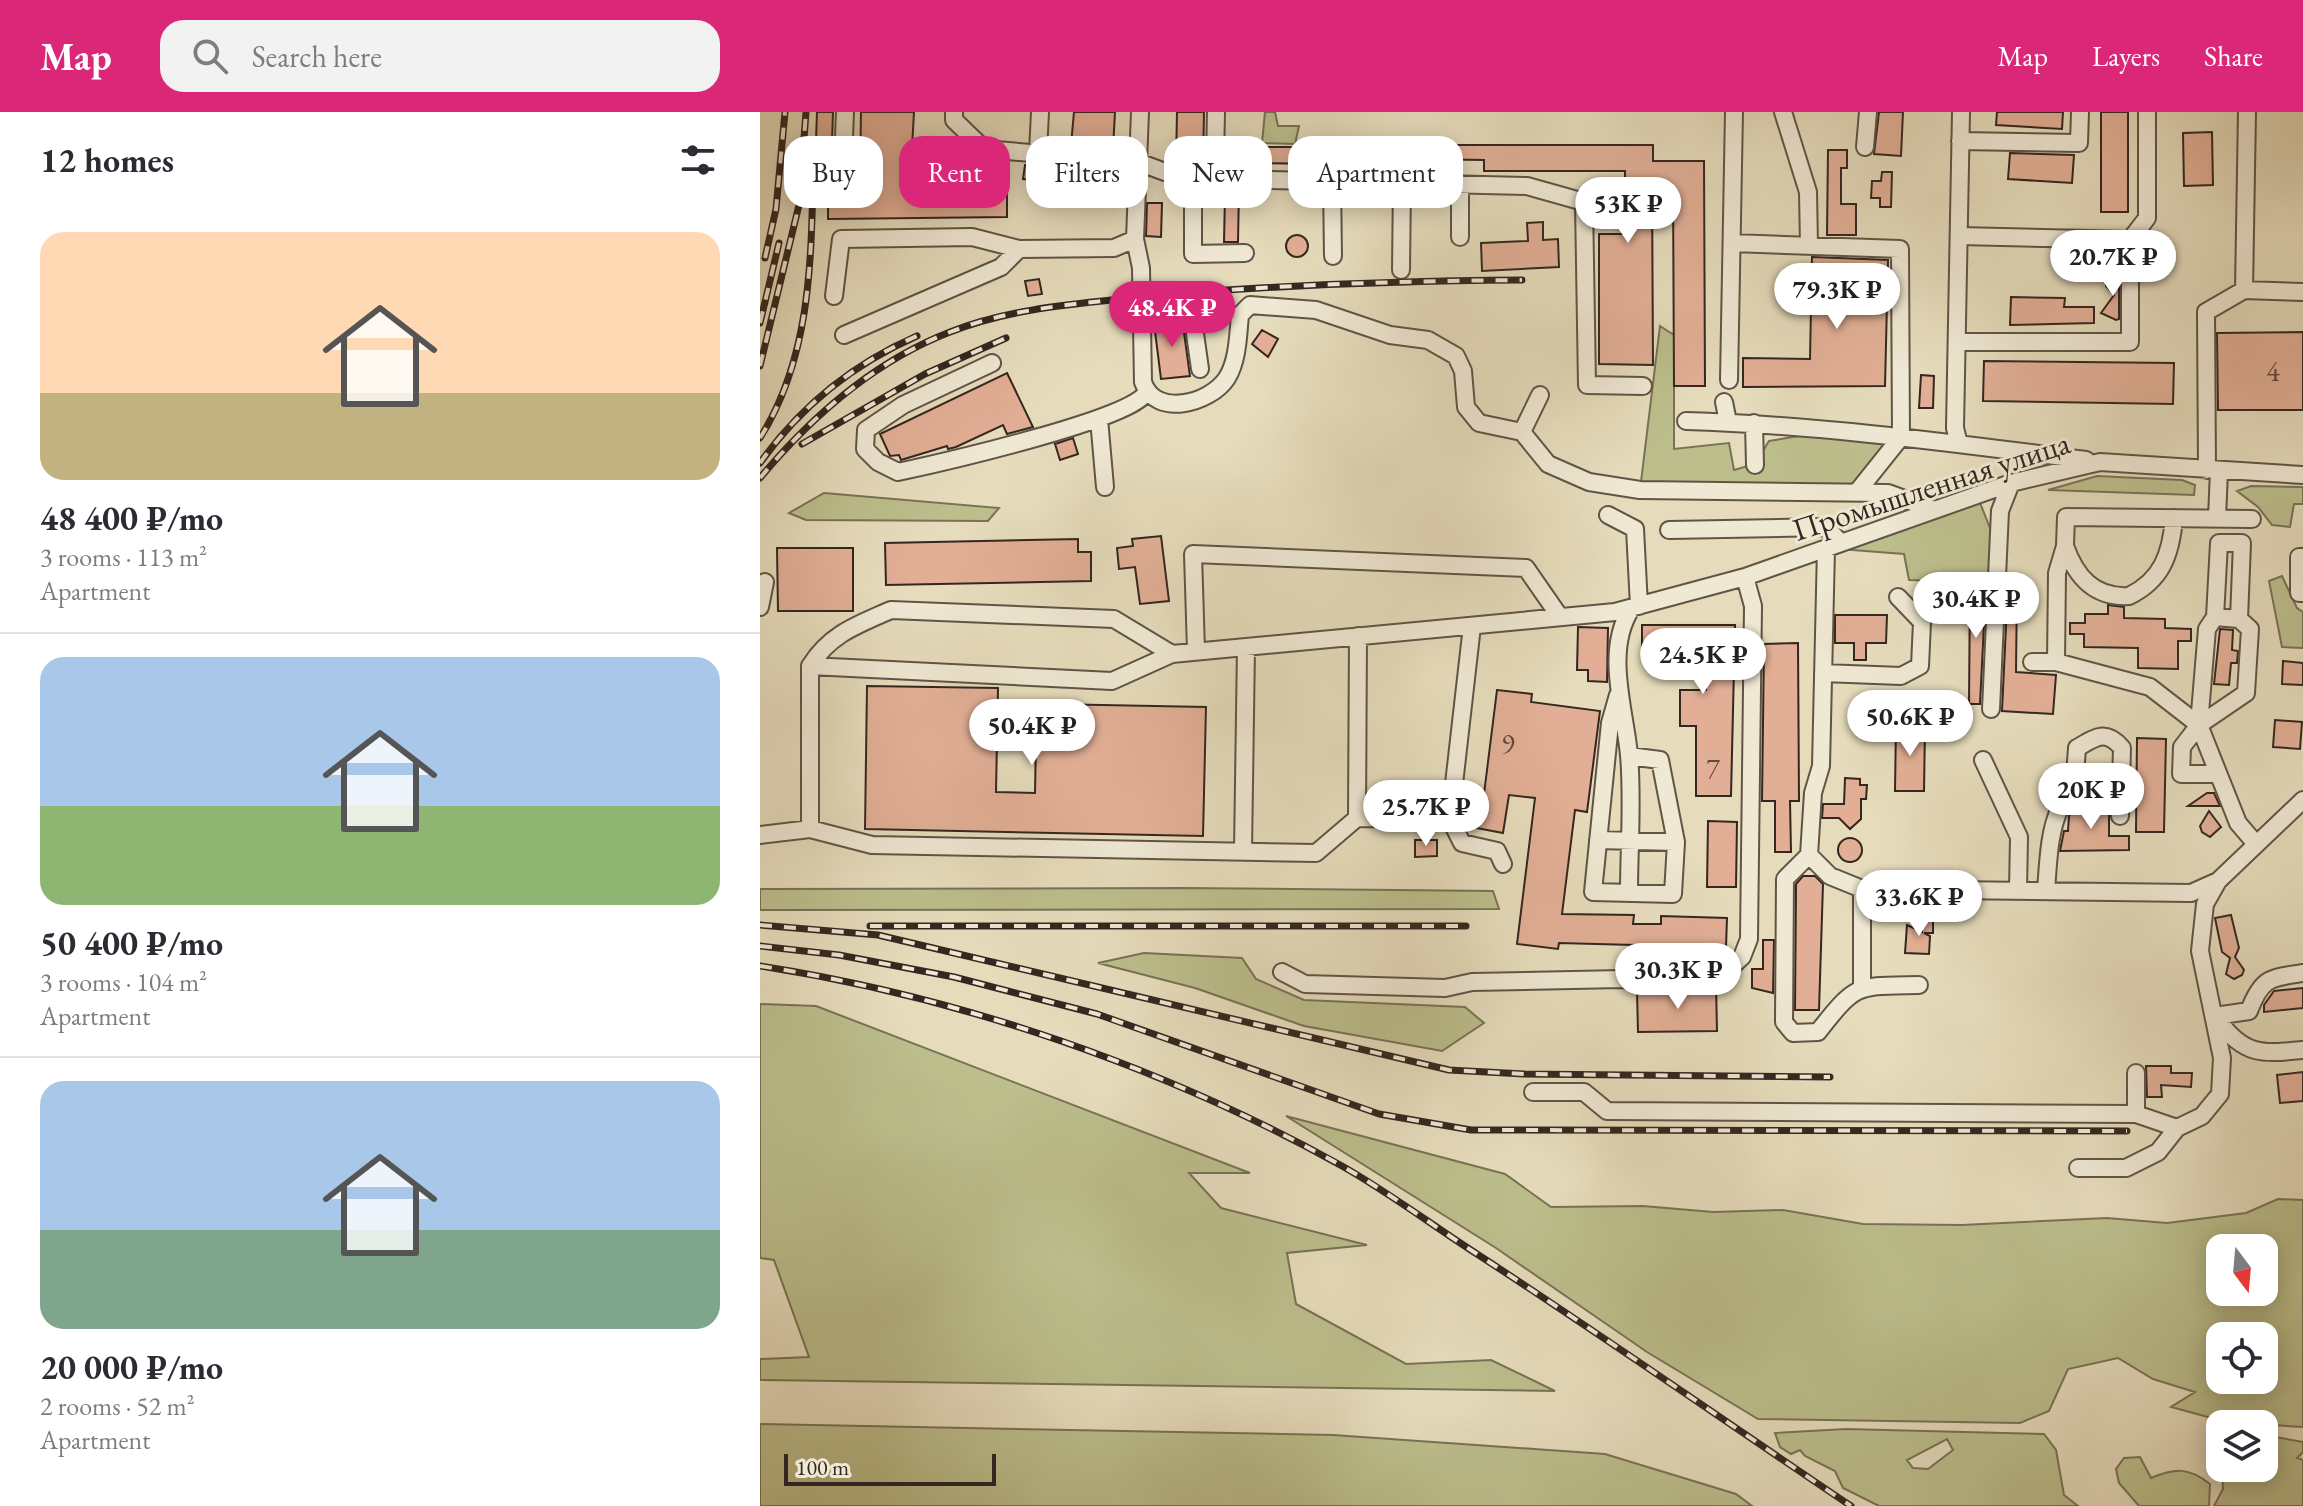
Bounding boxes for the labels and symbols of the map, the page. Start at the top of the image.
pin: 53K ₽ [1572,177,1684,245]
pin: 20.7K ₽ [2039,230,2187,298]
pin: 79.3K ₽ [1763,263,1911,331]
pin: 48.4K ₽ [1098,281,1246,349]
house number: 4 [2266,353,2280,389]
street label: Промышленная улица [1787,421,2075,551]
pin: 30.4K ₽ [1902,572,2050,640]
pin: 24.5K ₽ [1629,628,1777,696]
pin: 50.6K ₽ [1836,690,1984,758]
pin: 50.4K ₽ [958,699,1106,767]
house number: 9 [1501,725,1515,761]
house number: 7 [1706,750,1720,786]
pin: 20K ₽ [2035,763,2147,831]
pin: 25.7K ₽ [1352,780,1500,848]
pin: 33.6K ₽ [1845,870,1993,938]
pin: 30.3K ₽ [1604,943,1752,1011]
north arrow [2206,1234,2278,1306]
scale bar [784,1450,996,1486]

